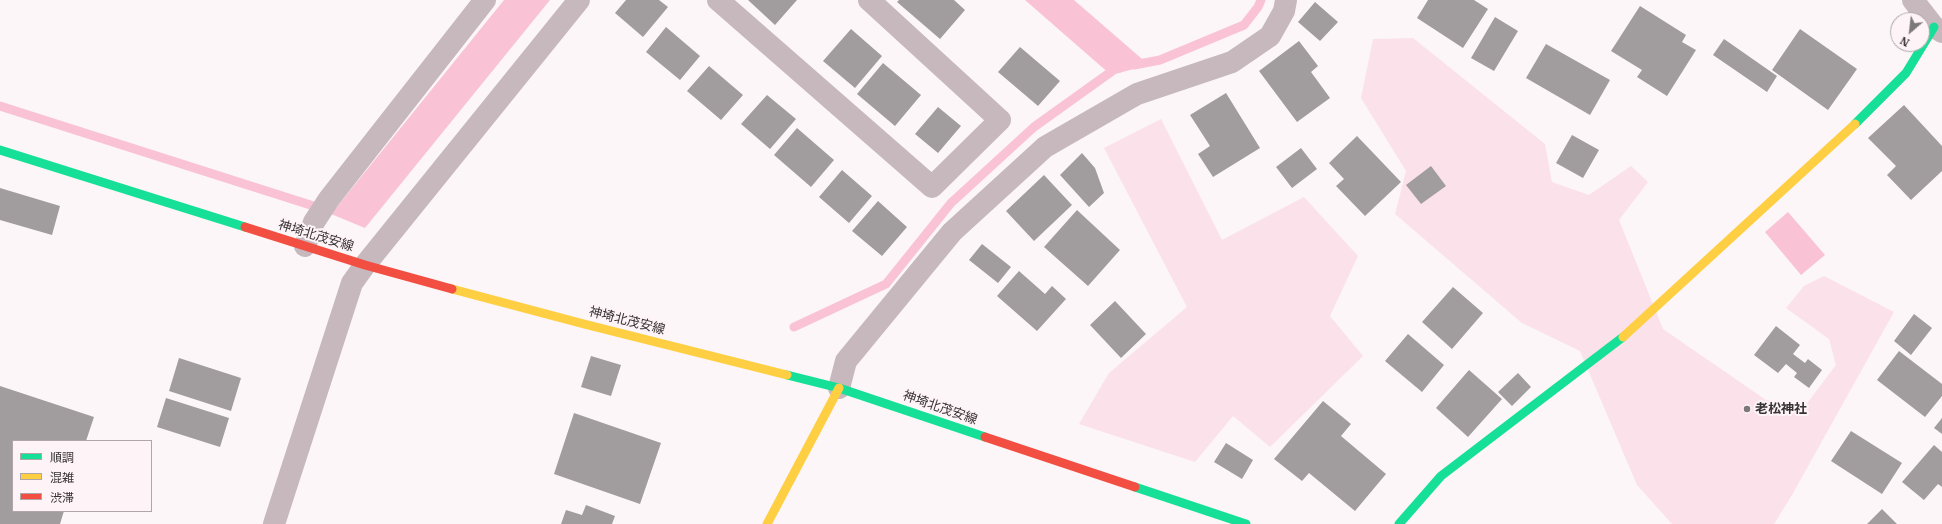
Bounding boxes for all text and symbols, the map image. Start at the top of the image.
north arrow [1890,12,1930,52]
text: N [1898,33,1912,50]
street label: 神埼北茂安線 [276,217,356,255]
street label: 神埼北茂安線 [587,304,667,338]
street label: 神埼北茂安線 [901,388,979,428]
place label: 老松神社 [1755,401,1807,417]
marker: 老松神社 [1742,404,1752,414]
legend [12,440,152,512]
text: 順調 [50,450,74,465]
text: 混雑 [50,470,74,485]
text: 渋滞 [50,490,74,505]

